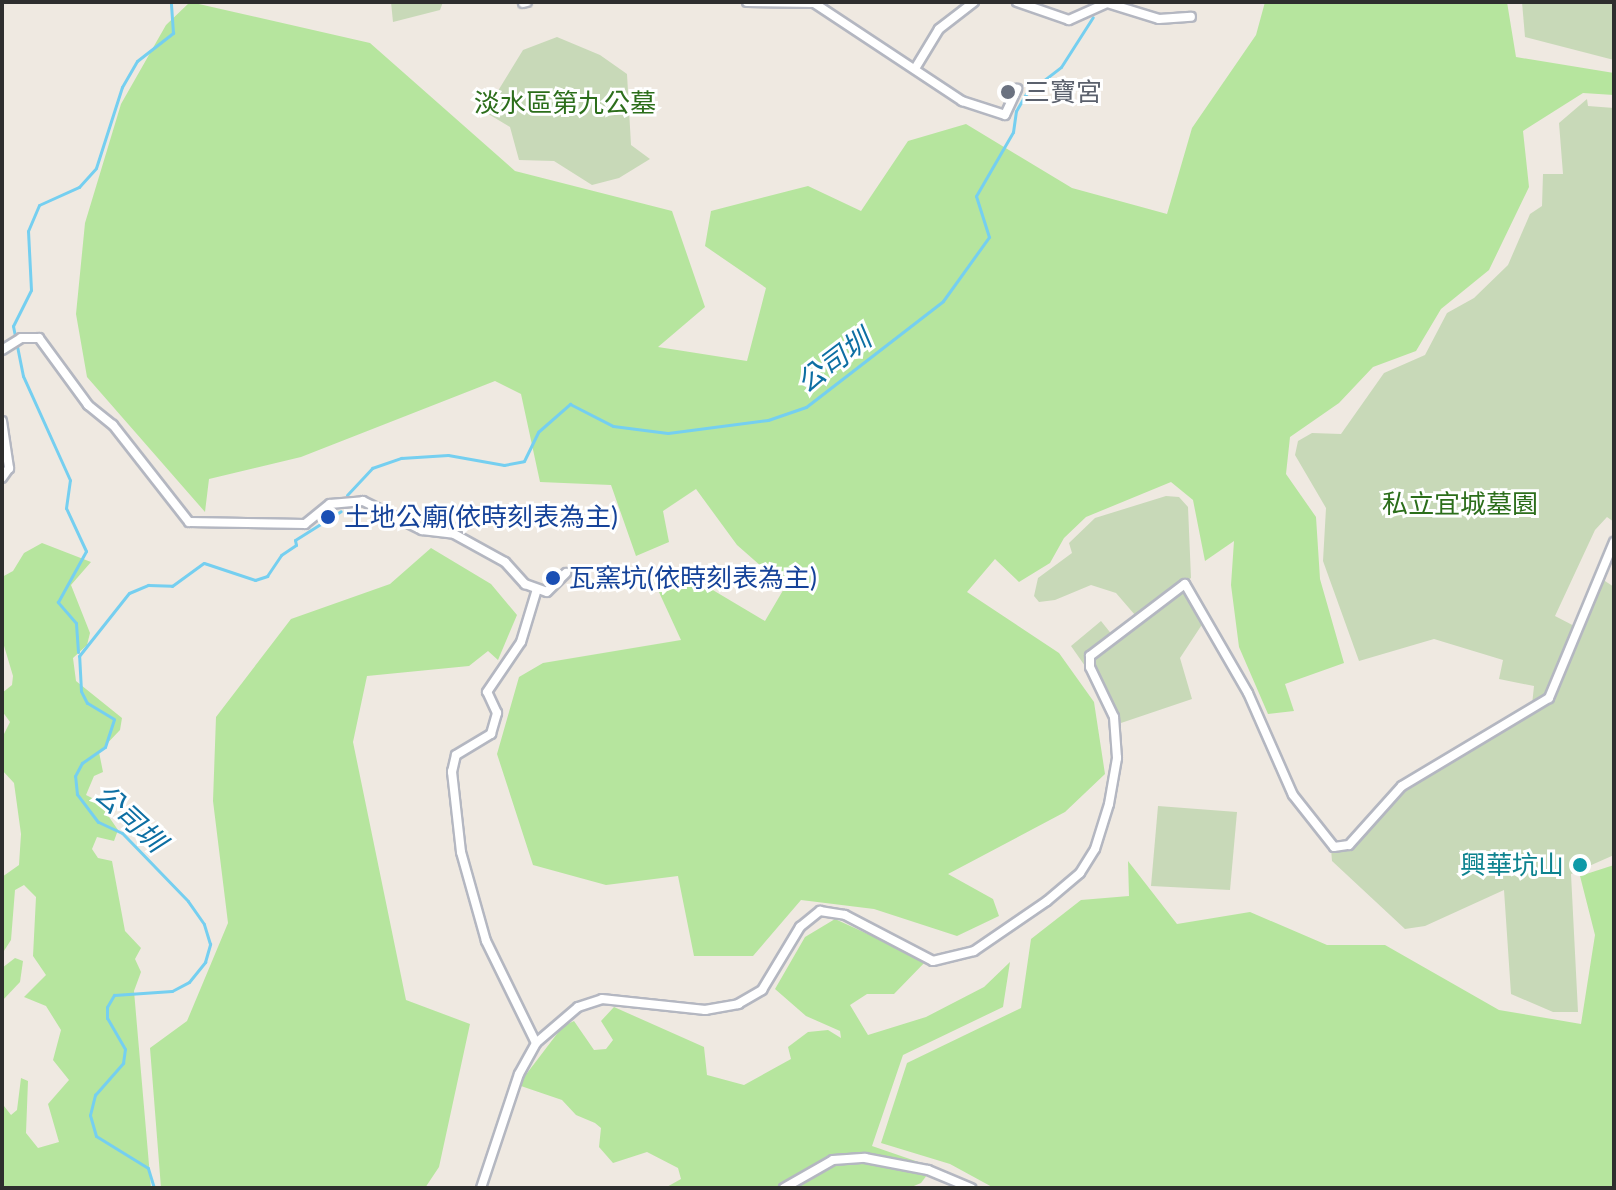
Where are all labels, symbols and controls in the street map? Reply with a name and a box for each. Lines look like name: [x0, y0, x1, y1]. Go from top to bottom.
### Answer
place label: 三寶宮: [1024, 76, 1102, 108]
marker: 三寶宮: [999, 83, 1017, 101]
park label: 淡水區第九公墓: [474, 87, 656, 119]
water label: 公司圳: [789, 321, 877, 399]
park label: 私立宜城墓園: [1382, 488, 1538, 520]
place label: 土地公廟(依時刻表為主): [344, 501, 618, 533]
marker: 土地公廟(依時刻表為主): [319, 508, 337, 526]
place label: 瓦窯坑(依時刻表為主): [569, 562, 817, 594]
marker: 瓦窯坑(依時刻表為主): [544, 569, 562, 587]
water label: 公司圳: [89, 776, 173, 858]
place label: 興華坑山: [1460, 849, 1564, 881]
marker: 興華坑山: [1571, 856, 1589, 874]

